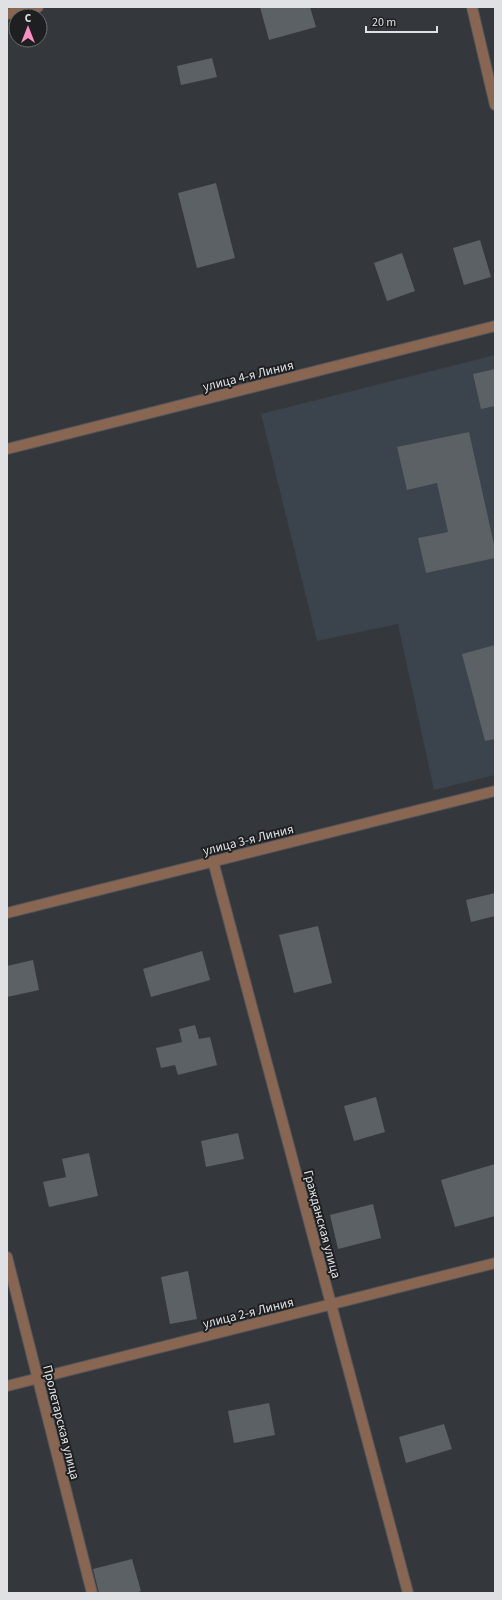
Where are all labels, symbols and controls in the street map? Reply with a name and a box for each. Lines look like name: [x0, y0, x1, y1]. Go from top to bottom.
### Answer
north arrow: [8, 8, 48, 48]
scale bar: [366, 8, 437, 34]
text: С: [25, 11, 32, 26]
text: 20 m: [372, 14, 396, 31]
street label: улица 4-я Линия: [201, 356, 296, 396]
street label: улица 3-я Линия: [201, 820, 296, 860]
street label: Гражданская улица: [299, 1168, 345, 1280]
street label: улица 2-я Линия: [201, 1293, 296, 1333]
street label: Пролетарская улица: [38, 1363, 84, 1481]

